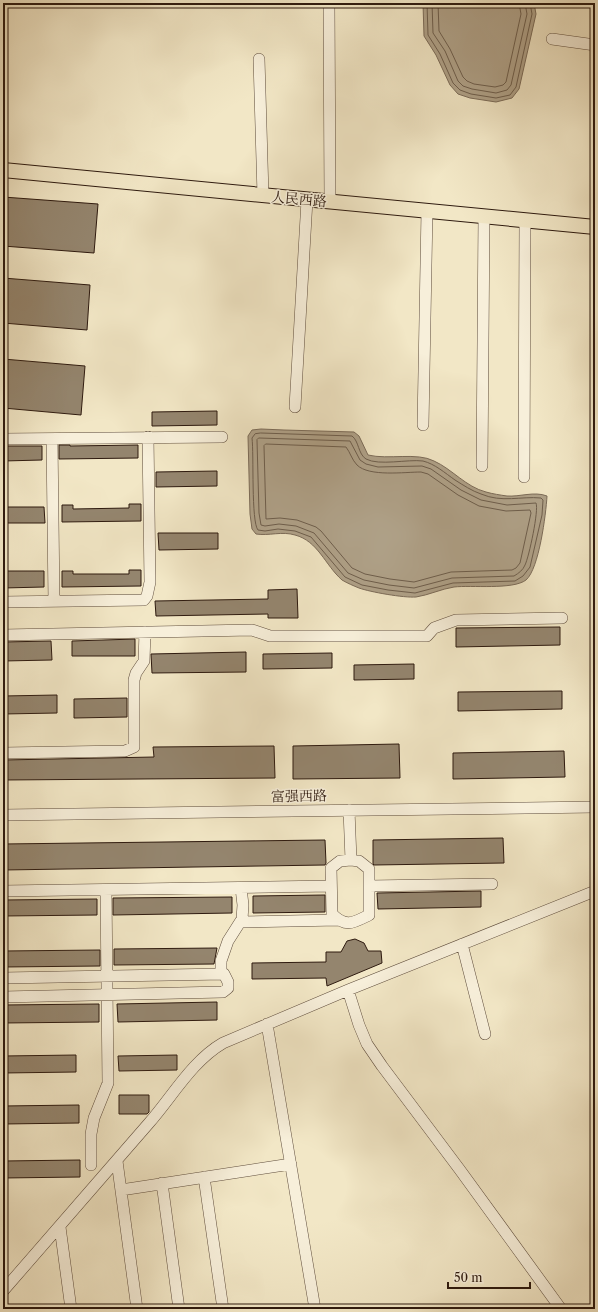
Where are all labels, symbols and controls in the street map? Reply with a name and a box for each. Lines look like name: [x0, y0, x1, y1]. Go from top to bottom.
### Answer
street label: 人民西路: [270, 188, 328, 210]
street label: 富强西路: [271, 787, 327, 805]
scale bar: [448, 1264, 530, 1290]
text: 50 m: [454, 1270, 483, 1285]

